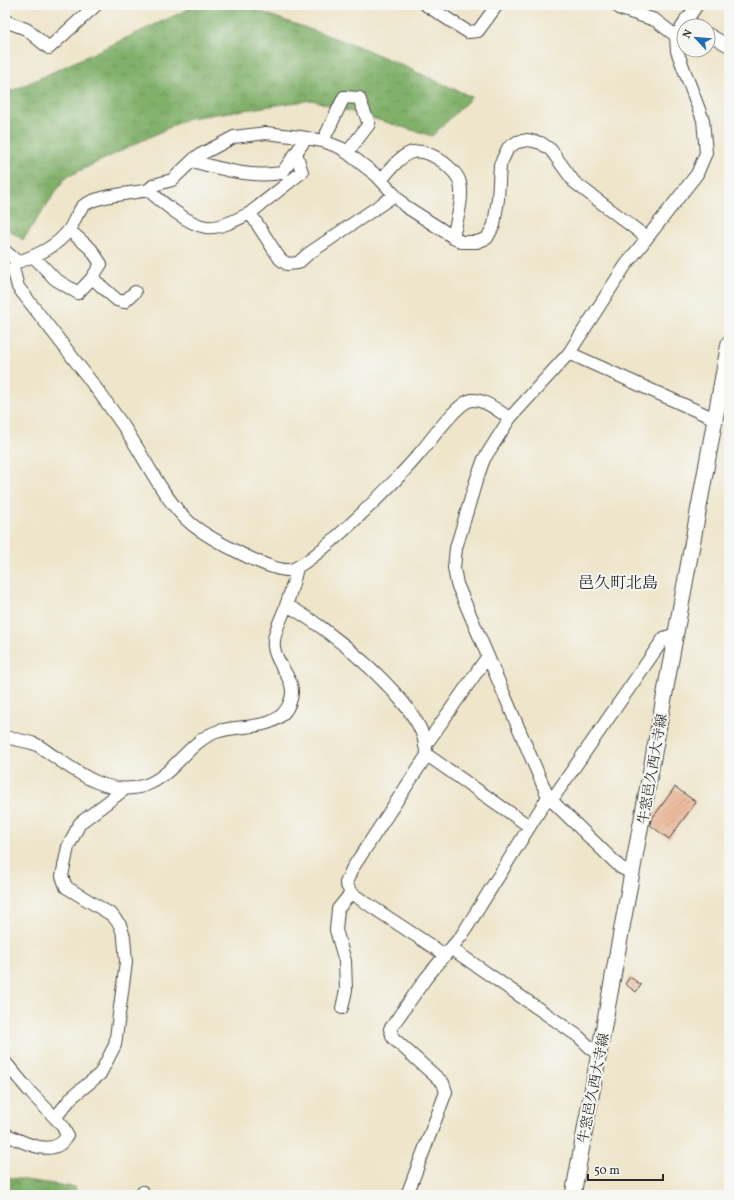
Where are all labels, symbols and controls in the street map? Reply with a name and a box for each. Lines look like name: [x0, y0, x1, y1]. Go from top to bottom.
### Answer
north arrow: [676, 18, 716, 58]
text: N: [680, 27, 697, 41]
district label: 邑久町北島: [578, 573, 658, 595]
street label: 牛窓邑久西大寺線: [634, 712, 673, 826]
street label: 牛窓邑久西大寺線: [574, 1032, 614, 1145]
scale bar: [588, 1156, 663, 1182]
text: 50 m: [594, 1163, 620, 1179]

